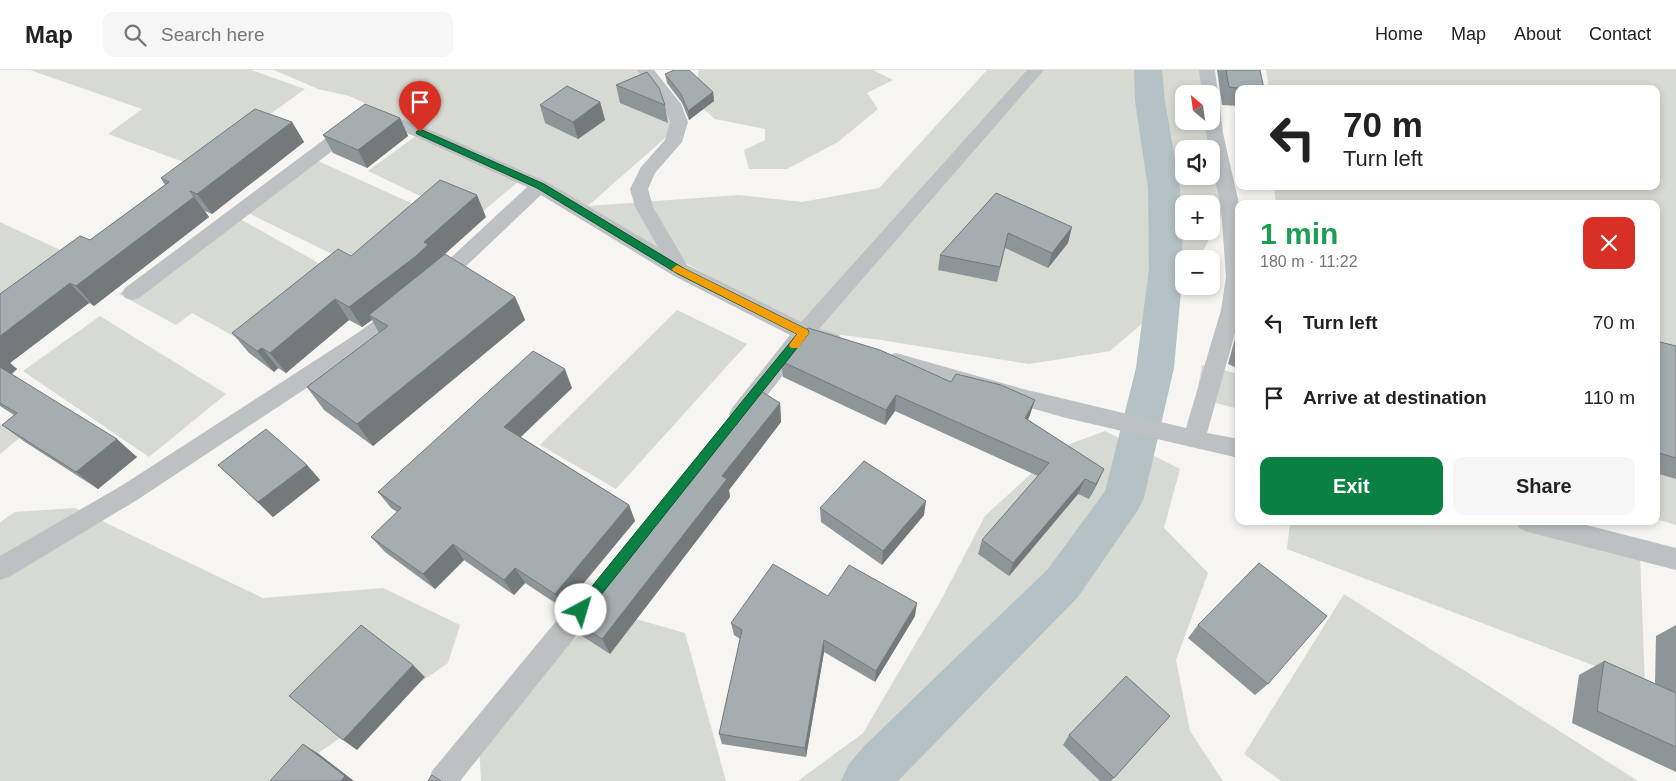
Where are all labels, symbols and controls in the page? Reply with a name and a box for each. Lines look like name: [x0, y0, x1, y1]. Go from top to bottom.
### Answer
search box: [103, 12, 453, 57]
text: Map: [25, 21, 73, 48]
icon: search: [121, 21, 149, 49]
text: Search here: [161, 24, 265, 45]
text: Home: [1375, 24, 1423, 44]
text: Map: [1451, 24, 1486, 44]
text: About: [1514, 24, 1561, 44]
text: Contact: [1589, 24, 1651, 44]
pin: [399, 81, 441, 132]
north arrow: [1175, 85, 1220, 130]
map controls: [1175, 85, 1220, 295]
icon: arrive: [406, 88, 434, 116]
icon: left: [1260, 105, 1325, 170]
text: 70 m: [1343, 105, 1423, 144]
button: sound: [1175, 140, 1220, 185]
text: Turn left: [1343, 146, 1423, 171]
button: +: [1175, 195, 1220, 240]
text: 1 min: [1260, 217, 1338, 250]
button: close: [1583, 217, 1635, 269]
button: −: [1175, 250, 1220, 295]
text: 180 m · 11:22: [1260, 253, 1358, 270]
icon: left: [1260, 309, 1288, 337]
text: Turn left: [1303, 312, 1378, 333]
text: 70 m: [1593, 312, 1635, 333]
icon: arrive: [1260, 384, 1288, 412]
text: Arrive at destination: [1303, 387, 1487, 408]
text: 110 m: [1584, 387, 1635, 408]
button: Exit: [1260, 457, 1443, 515]
button: Share: [1453, 457, 1635, 515]
position arrow: [554, 583, 606, 635]

